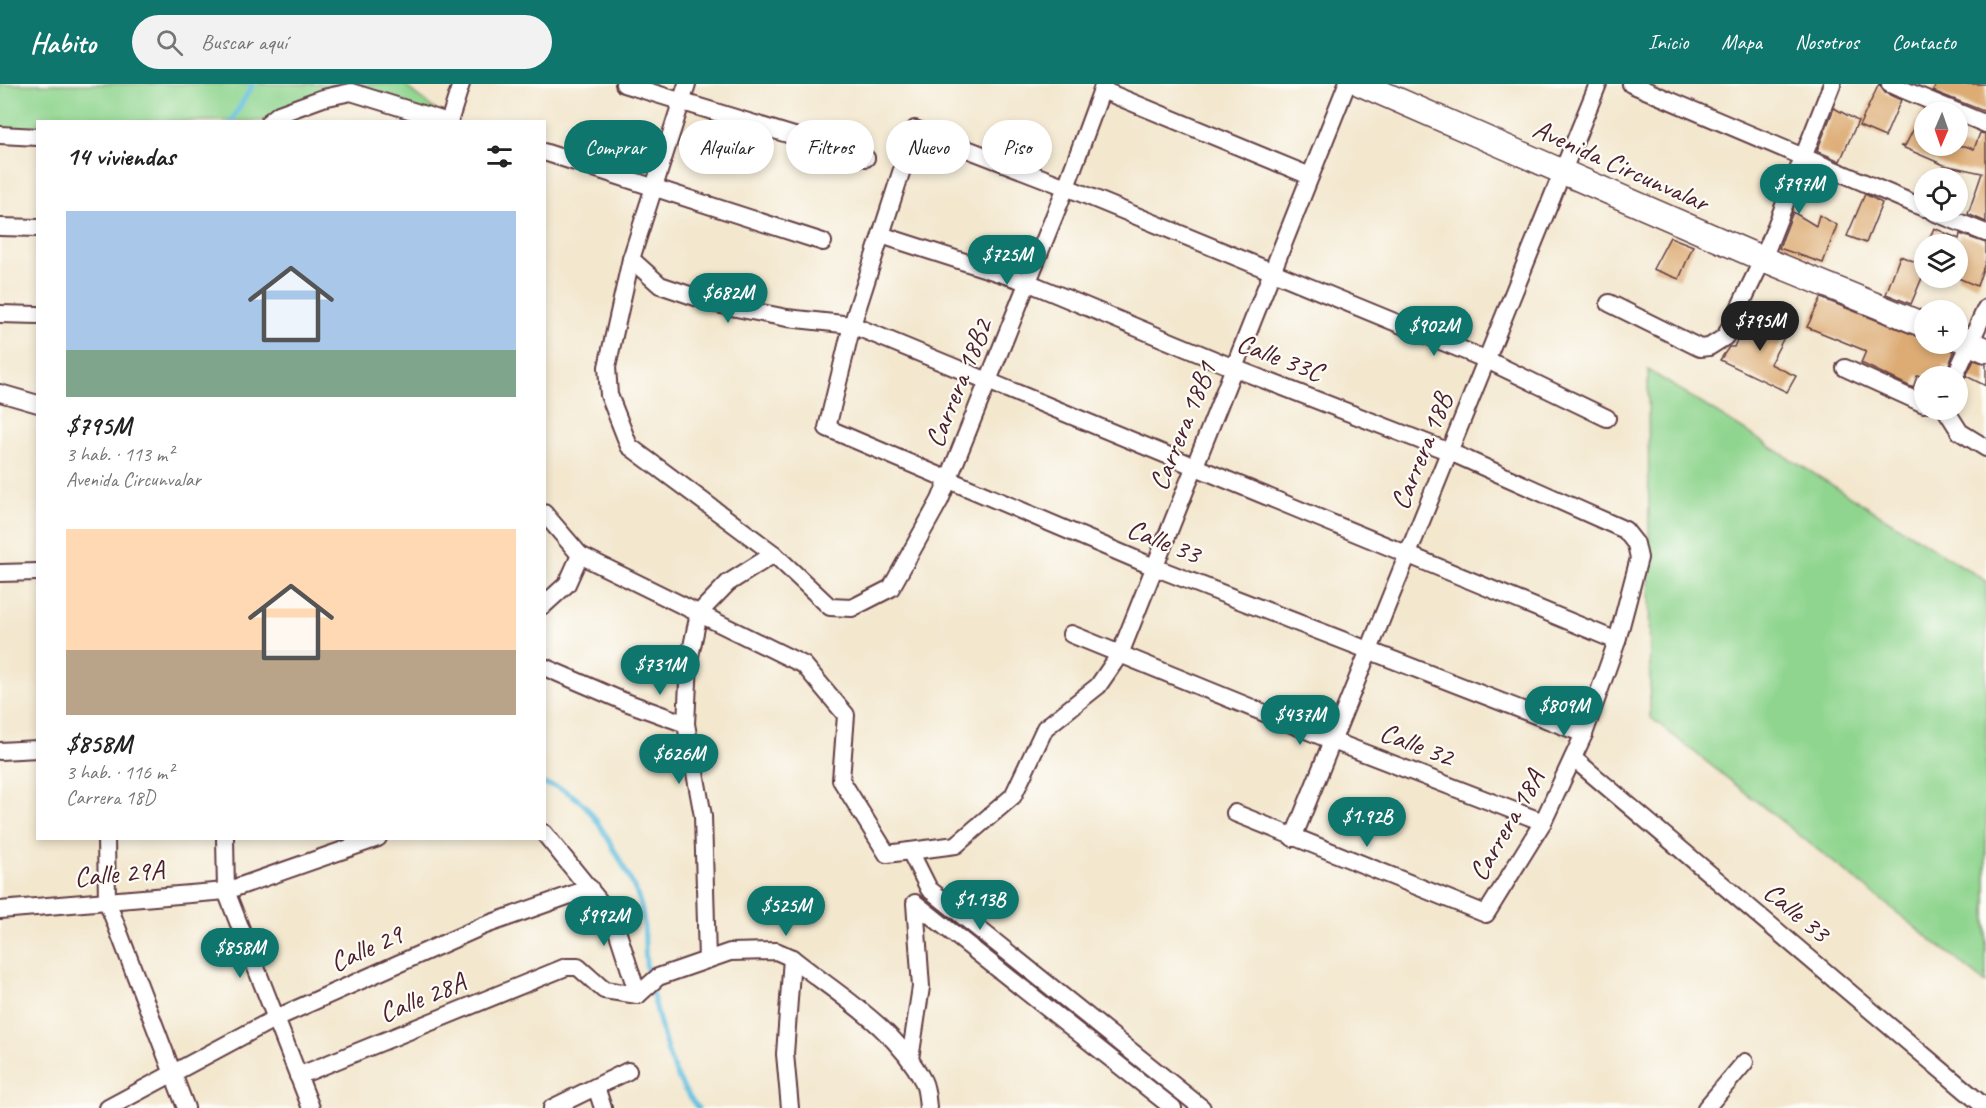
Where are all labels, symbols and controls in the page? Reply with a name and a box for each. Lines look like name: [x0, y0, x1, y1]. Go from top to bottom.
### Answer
search box: [132, 15, 552, 69]
text: Habito: [30, 25, 96, 60]
icon: search: [153, 26, 186, 59]
text: Buscar aquí: [201, 28, 287, 56]
text: Inicio: [1648, 29, 1688, 55]
text: Mapa: [1721, 29, 1762, 55]
text: Nosotros: [1795, 29, 1859, 55]
text: Contacto: [1892, 29, 1956, 55]
north arrow: [1914, 102, 1968, 156]
map controls: [1914, 102, 1968, 420]
street label: Avenida Circunvalar: [1528, 111, 1716, 220]
chip: Comprar: [564, 120, 667, 174]
chip: Alquilar: [679, 120, 774, 174]
chip: Filtros: [786, 120, 874, 174]
chip: Nuevo: [886, 120, 970, 174]
chip: Piso: [982, 120, 1052, 174]
text: 14 viviendas: [66, 140, 175, 173]
icon: filters: [483, 140, 516, 173]
pin: $797M: [1757, 164, 1841, 215]
button: locate: [1914, 168, 1968, 222]
text: $797M: [1774, 171, 1824, 196]
button: layers: [1914, 234, 1968, 288]
pin: $725M: [965, 235, 1049, 286]
text: $725M: [982, 242, 1032, 267]
icon: home: [237, 250, 345, 358]
pin: $682M: [686, 273, 770, 324]
text: $682M: [703, 280, 754, 305]
button: +: [1914, 300, 1968, 354]
pin: $795M: [1718, 301, 1802, 352]
pin: $902M: [1392, 306, 1476, 357]
text: $795M: [1735, 308, 1785, 333]
street label: Carrera 18B2: [916, 311, 1000, 452]
text: $902M: [1409, 313, 1459, 338]
street label: Calle 33C: [1232, 325, 1331, 390]
street label: Carrera 18B1: [1140, 355, 1224, 495]
button: −: [1914, 366, 1968, 420]
street label: Carrera 18B: [1382, 385, 1461, 514]
text: $795M: [66, 409, 131, 442]
text: 3 hab. · 113 m²: [66, 442, 173, 467]
text: Avenida Circunvalar: [66, 467, 201, 492]
street label: Calle 33: [1122, 511, 1208, 572]
icon: home: [237, 568, 345, 676]
pin: $731M: [618, 645, 702, 696]
text: $731M: [635, 652, 685, 677]
pin: $809M: [1522, 686, 1606, 737]
text: $809M: [1539, 693, 1589, 718]
pin: $437M: [1258, 695, 1342, 746]
text: $437M: [1275, 702, 1325, 727]
street label: Calle 32: [1375, 714, 1461, 775]
text: $858M: [66, 727, 131, 760]
pin: $626M: [637, 734, 721, 785]
text: $626M: [653, 741, 705, 766]
text: 3 hab. · 116 m²: [66, 760, 173, 785]
street label: Carrera 18A: [1460, 762, 1553, 887]
text: Carrera 18D: [66, 785, 155, 810]
pin: $1.92B: [1318, 797, 1416, 848]
text: $1.92B: [1342, 804, 1392, 829]
street label: Calle 29A: [73, 851, 167, 894]
street label: Calle 33: [1757, 874, 1839, 951]
pin: $1.13B: [931, 880, 1029, 931]
pin: $525M: [744, 886, 828, 937]
text: $1.13B: [955, 887, 1005, 912]
text: $525M: [761, 893, 811, 918]
pin: $992M: [562, 896, 646, 947]
text: $992M: [579, 903, 629, 928]
street label: Calle 29: [324, 916, 410, 979]
pin: $858M: [198, 928, 282, 979]
text: $858M: [215, 935, 265, 960]
street label: Calle 28A: [374, 963, 472, 1030]

